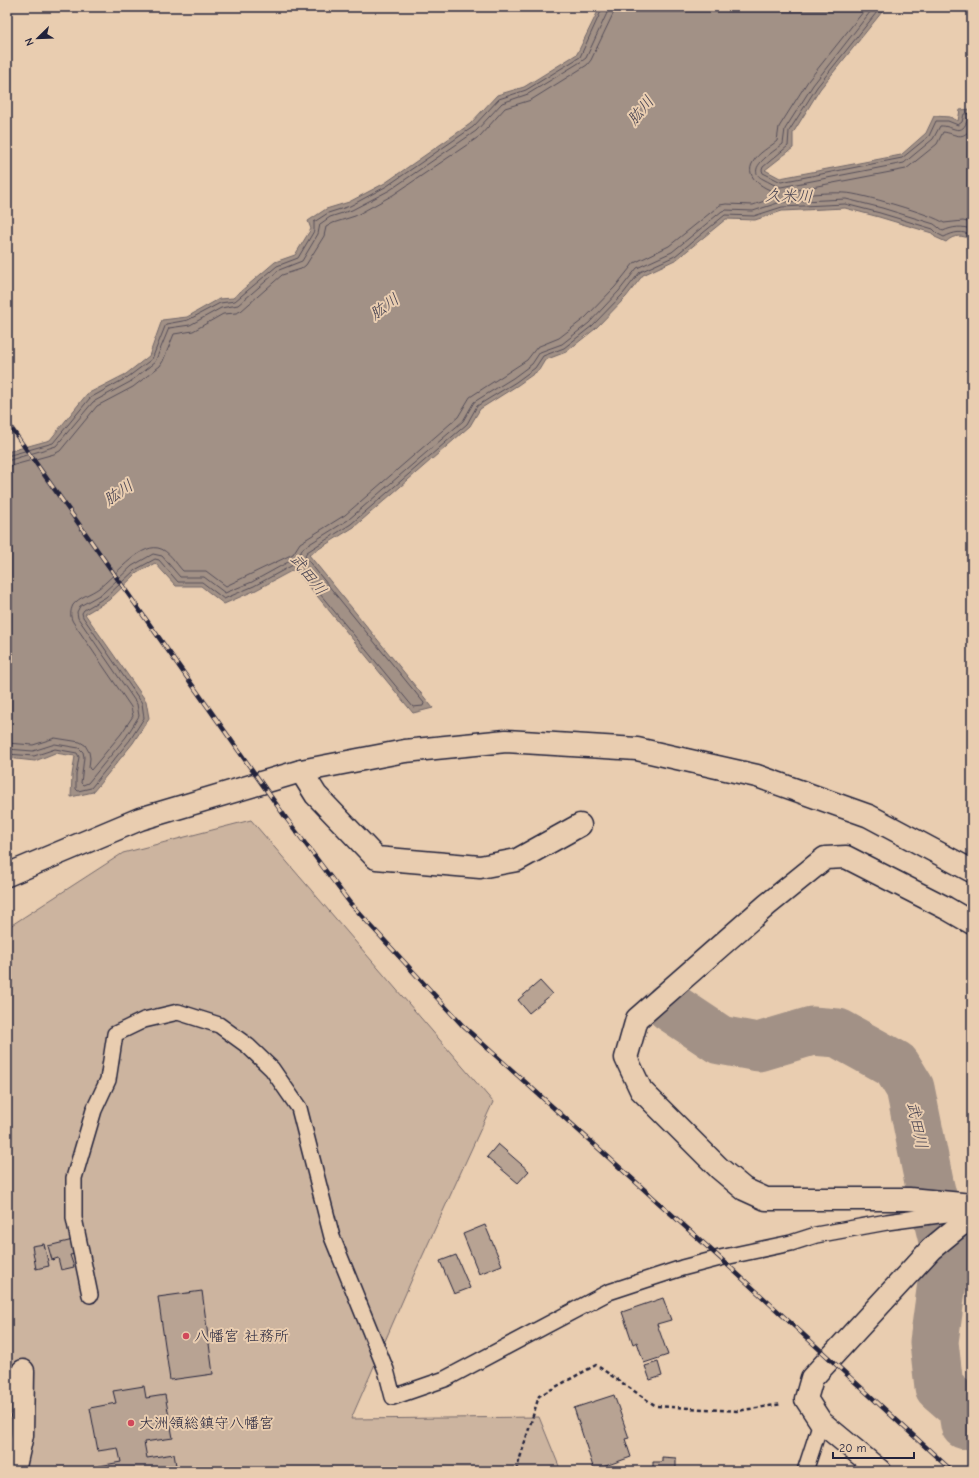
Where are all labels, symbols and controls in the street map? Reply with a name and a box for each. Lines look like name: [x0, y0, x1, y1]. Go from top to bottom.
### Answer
north arrow: [18, 18, 58, 58]
text: N: [22, 36, 37, 48]
water label: 肱川: [624, 93, 658, 129]
water label: 久米川: [765, 186, 813, 206]
water label: 肱川: [366, 290, 403, 323]
water label: 肱川: [100, 476, 137, 509]
water label: 武田川: [286, 550, 330, 599]
water label: 武田川: [903, 1100, 931, 1151]
place label: 八幡宮 社務所: [194, 1327, 289, 1345]
marker: 八幡宮 社務所: [181, 1331, 191, 1341]
place label: 大洲領総鎮守八幡宮: [139, 1414, 274, 1432]
marker: 大洲領総鎮守八幡宮: [126, 1418, 136, 1428]
scale bar: [833, 1434, 914, 1460]
text: 20 m: [839, 1441, 867, 1455]

